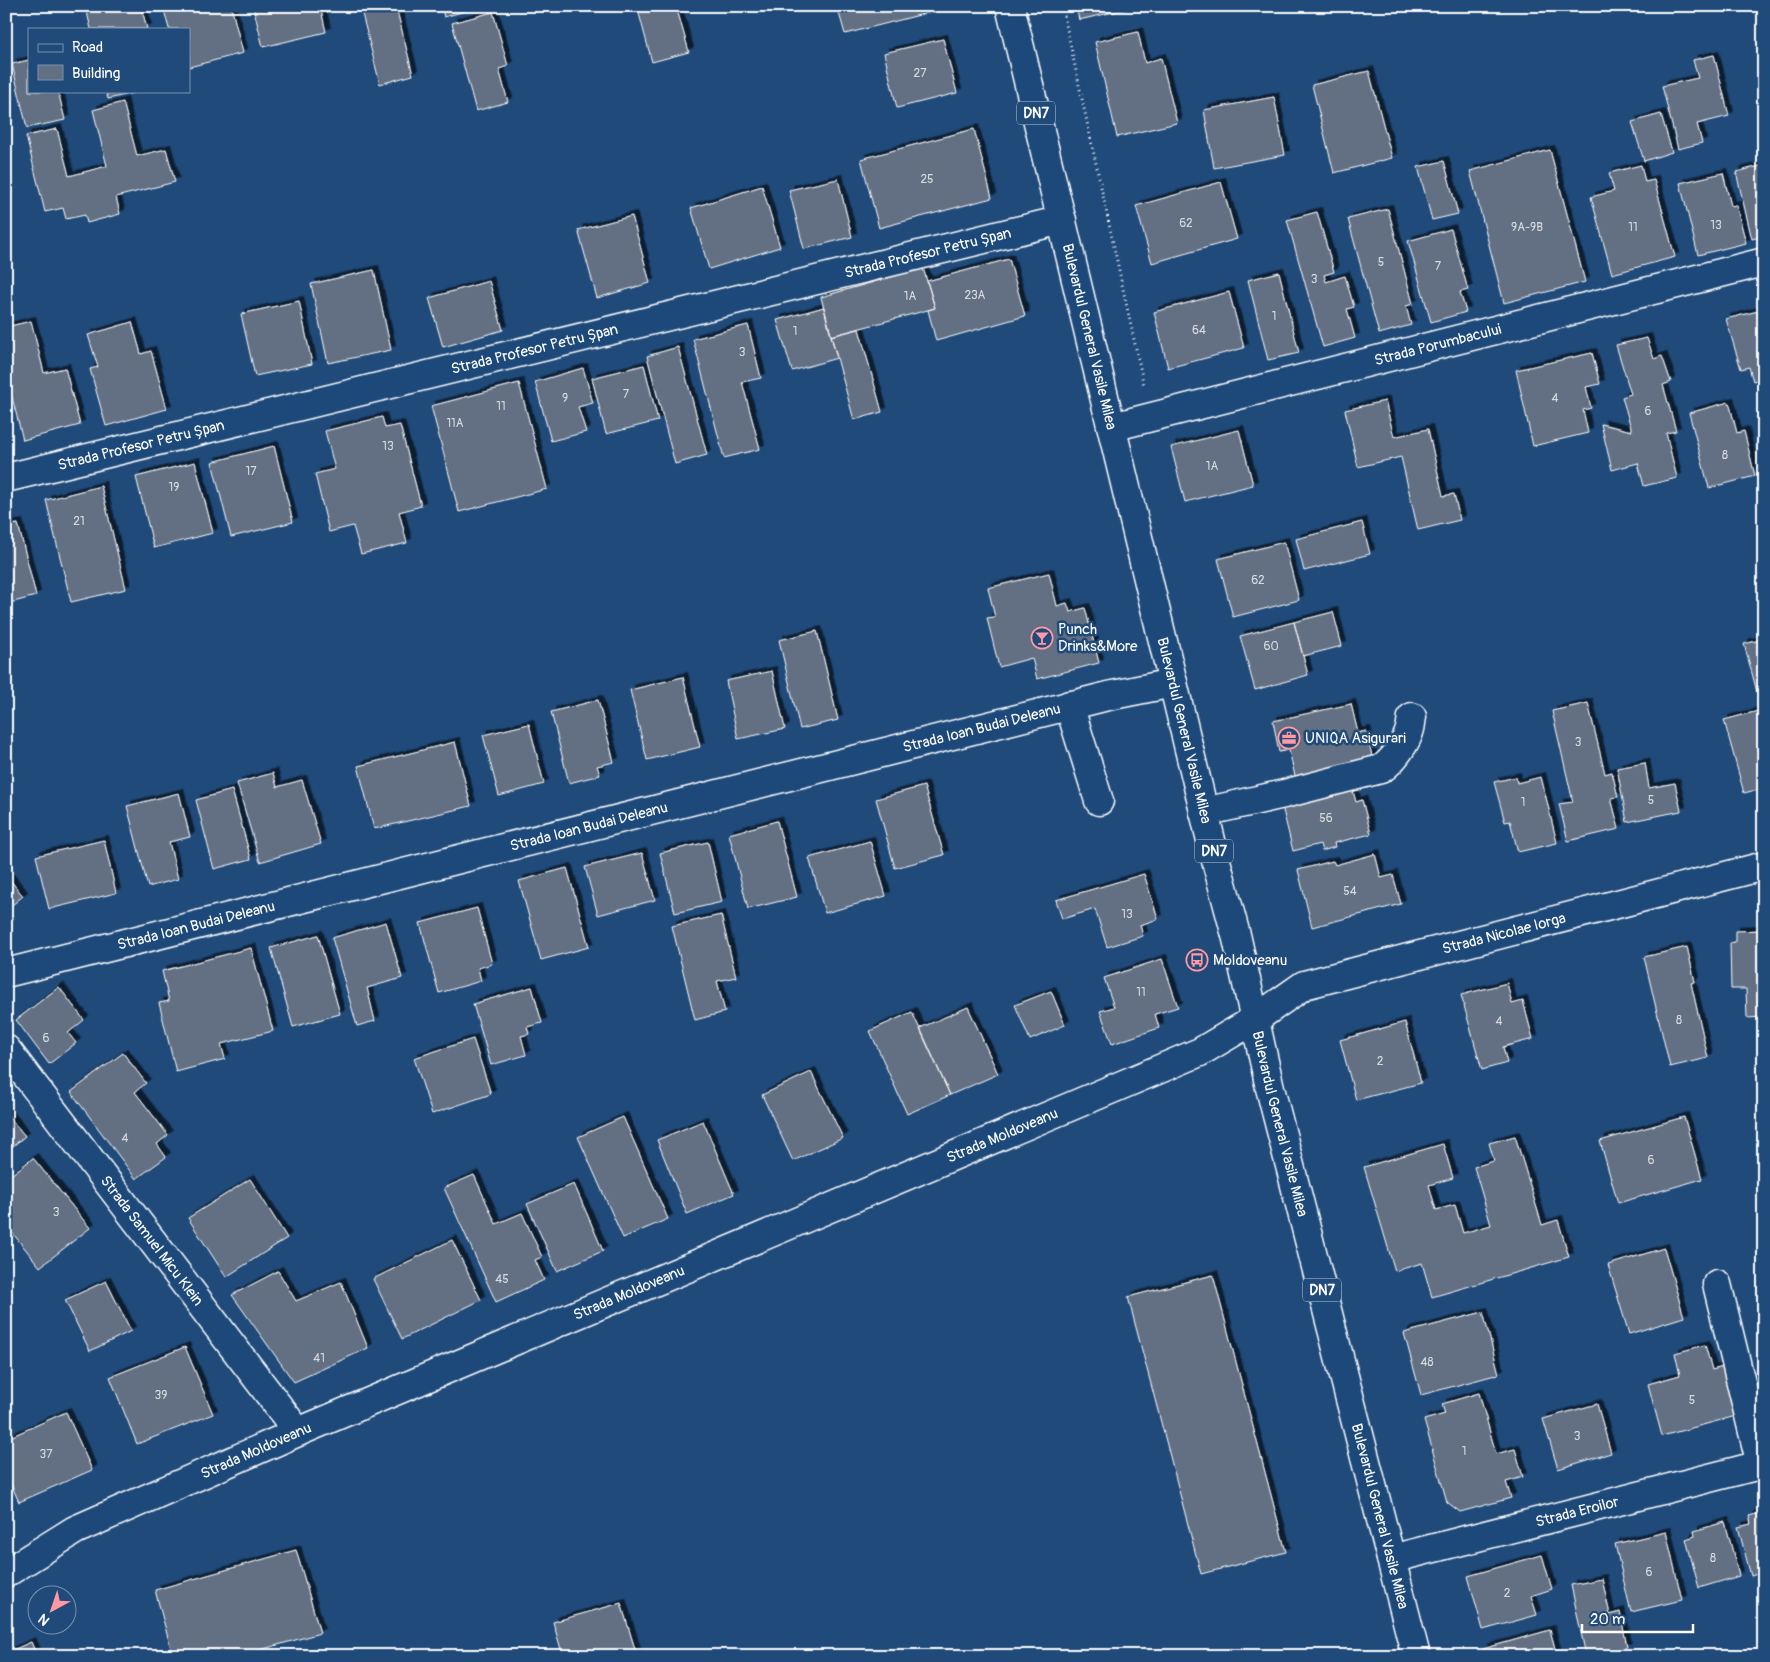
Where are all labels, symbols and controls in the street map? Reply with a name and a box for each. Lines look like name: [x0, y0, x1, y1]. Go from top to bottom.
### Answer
legend: [28, 28, 190, 92]
text: Road: [72, 38, 103, 57]
text: Building: [72, 64, 120, 83]
house number: 27: [913, 66, 927, 81]
road number: DN7: [1017, 102, 1055, 125]
house number: 25: [920, 172, 934, 187]
house number: 62: [1179, 216, 1193, 231]
house number: 13: [1710, 218, 1722, 233]
house number: 9A-9B: [1511, 220, 1543, 235]
house number: 11: [1628, 220, 1638, 235]
street label: Strada Profesor Petru Șpan: [843, 223, 1013, 282]
street label: Bulevardul General Vasile Milea: [1058, 242, 1121, 432]
house number: 5: [1378, 255, 1384, 270]
house number: 7: [1435, 259, 1442, 274]
house number: 3: [1311, 272, 1318, 287]
house number: 23A: [965, 288, 986, 303]
house number: 1A: [904, 289, 916, 304]
house number: 1: [1272, 309, 1276, 324]
street label: Strada Profesor Petru Șpan: [449, 319, 620, 378]
street label: Strada Porumbacului: [1372, 319, 1503, 370]
house number: 64: [1192, 323, 1206, 338]
house number: 1: [793, 324, 797, 339]
house number: 3: [739, 345, 746, 360]
house number: 7: [623, 387, 630, 402]
house number: 9: [562, 391, 568, 406]
house number: 4: [1552, 391, 1559, 406]
house number: 11: [496, 399, 506, 414]
house number: 6: [1645, 404, 1652, 419]
street label: Strada Profesor Petru Șpan: [56, 415, 226, 475]
house number: 11A: [446, 416, 464, 431]
house number: 13: [382, 439, 394, 454]
house number: 8: [1722, 448, 1728, 463]
house number: 1A: [1206, 459, 1218, 474]
house number: 17: [245, 464, 257, 479]
house number: 19: [169, 480, 179, 495]
house number: 21: [73, 514, 85, 529]
house number: 62: [1251, 573, 1265, 588]
place label: Punch Drinks&More: [1058, 620, 1138, 656]
bar icon: Punch Drinks&More: [1030, 626, 1054, 650]
street label: Bulevardul General Vasile Milea: [1153, 635, 1216, 825]
house number: 60: [1263, 639, 1279, 654]
street label: Strada Ioan Budai Deleanu: [901, 699, 1063, 757]
office icon: UNIQA Asigurari: [1277, 726, 1301, 750]
place label: UNIQA Asigurari: [1305, 729, 1406, 748]
house number: 3: [1575, 735, 1582, 750]
house number: 5: [1648, 793, 1654, 808]
house number: 1: [1521, 795, 1525, 810]
street label: Strada Ioan Budai Deleanu: [508, 798, 670, 855]
house number: 56: [1319, 811, 1333, 826]
road number: DN7: [1195, 839, 1233, 862]
house number: 54: [1343, 884, 1357, 899]
street label: Strada Ioan Budai Deleanu: [115, 896, 277, 954]
house number: 13: [1121, 907, 1133, 922]
street label: Strada Nicolae Iorga: [1440, 908, 1568, 958]
bus stop icon: Moldoveanu: [1185, 948, 1209, 972]
place label: Moldoveanu: [1213, 951, 1287, 970]
house number: 11: [1136, 985, 1146, 1000]
house number: 8: [1676, 1013, 1682, 1028]
house number: 4: [1496, 1014, 1503, 1029]
street label: Bulevardul General Vasile Milea: [1248, 1029, 1312, 1219]
house number: 6: [43, 1031, 50, 1046]
house number: 2: [1377, 1054, 1384, 1069]
street label: Strada Moldoveanu: [944, 1103, 1061, 1167]
house number: 4: [122, 1131, 129, 1146]
house number: 6: [1648, 1153, 1655, 1168]
street label: Strada Samuel Micu Klein: [96, 1172, 208, 1309]
house number: 3: [53, 1205, 60, 1220]
street label: Strada Moldoveanu: [570, 1261, 688, 1324]
house number: 45: [495, 1272, 509, 1287]
road number: DN7: [1303, 1278, 1341, 1302]
house number: 41: [313, 1351, 325, 1366]
house number: 48: [1420, 1355, 1434, 1370]
house number: 39: [155, 1388, 167, 1403]
house number: 5: [1689, 1393, 1695, 1408]
street label: Strada Moldoveanu: [198, 1418, 314, 1483]
street label: Bulevardul General Vasile Milea: [1347, 1421, 1413, 1611]
house number: 3: [1574, 1429, 1581, 1444]
house number: 1: [1462, 1444, 1466, 1459]
house number: 37: [39, 1447, 53, 1462]
street label: Strada Eroilor: [1533, 1492, 1621, 1531]
house number: 8: [1710, 1551, 1716, 1566]
house number: 6: [1646, 1565, 1653, 1580]
north arrow: [28, 1584, 78, 1634]
house number: 2: [1504, 1586, 1511, 1601]
scale bar: [1582, 1602, 1694, 1634]
text: N: [35, 1610, 53, 1629]
text: 20 m: [1590, 1610, 1625, 1629]

